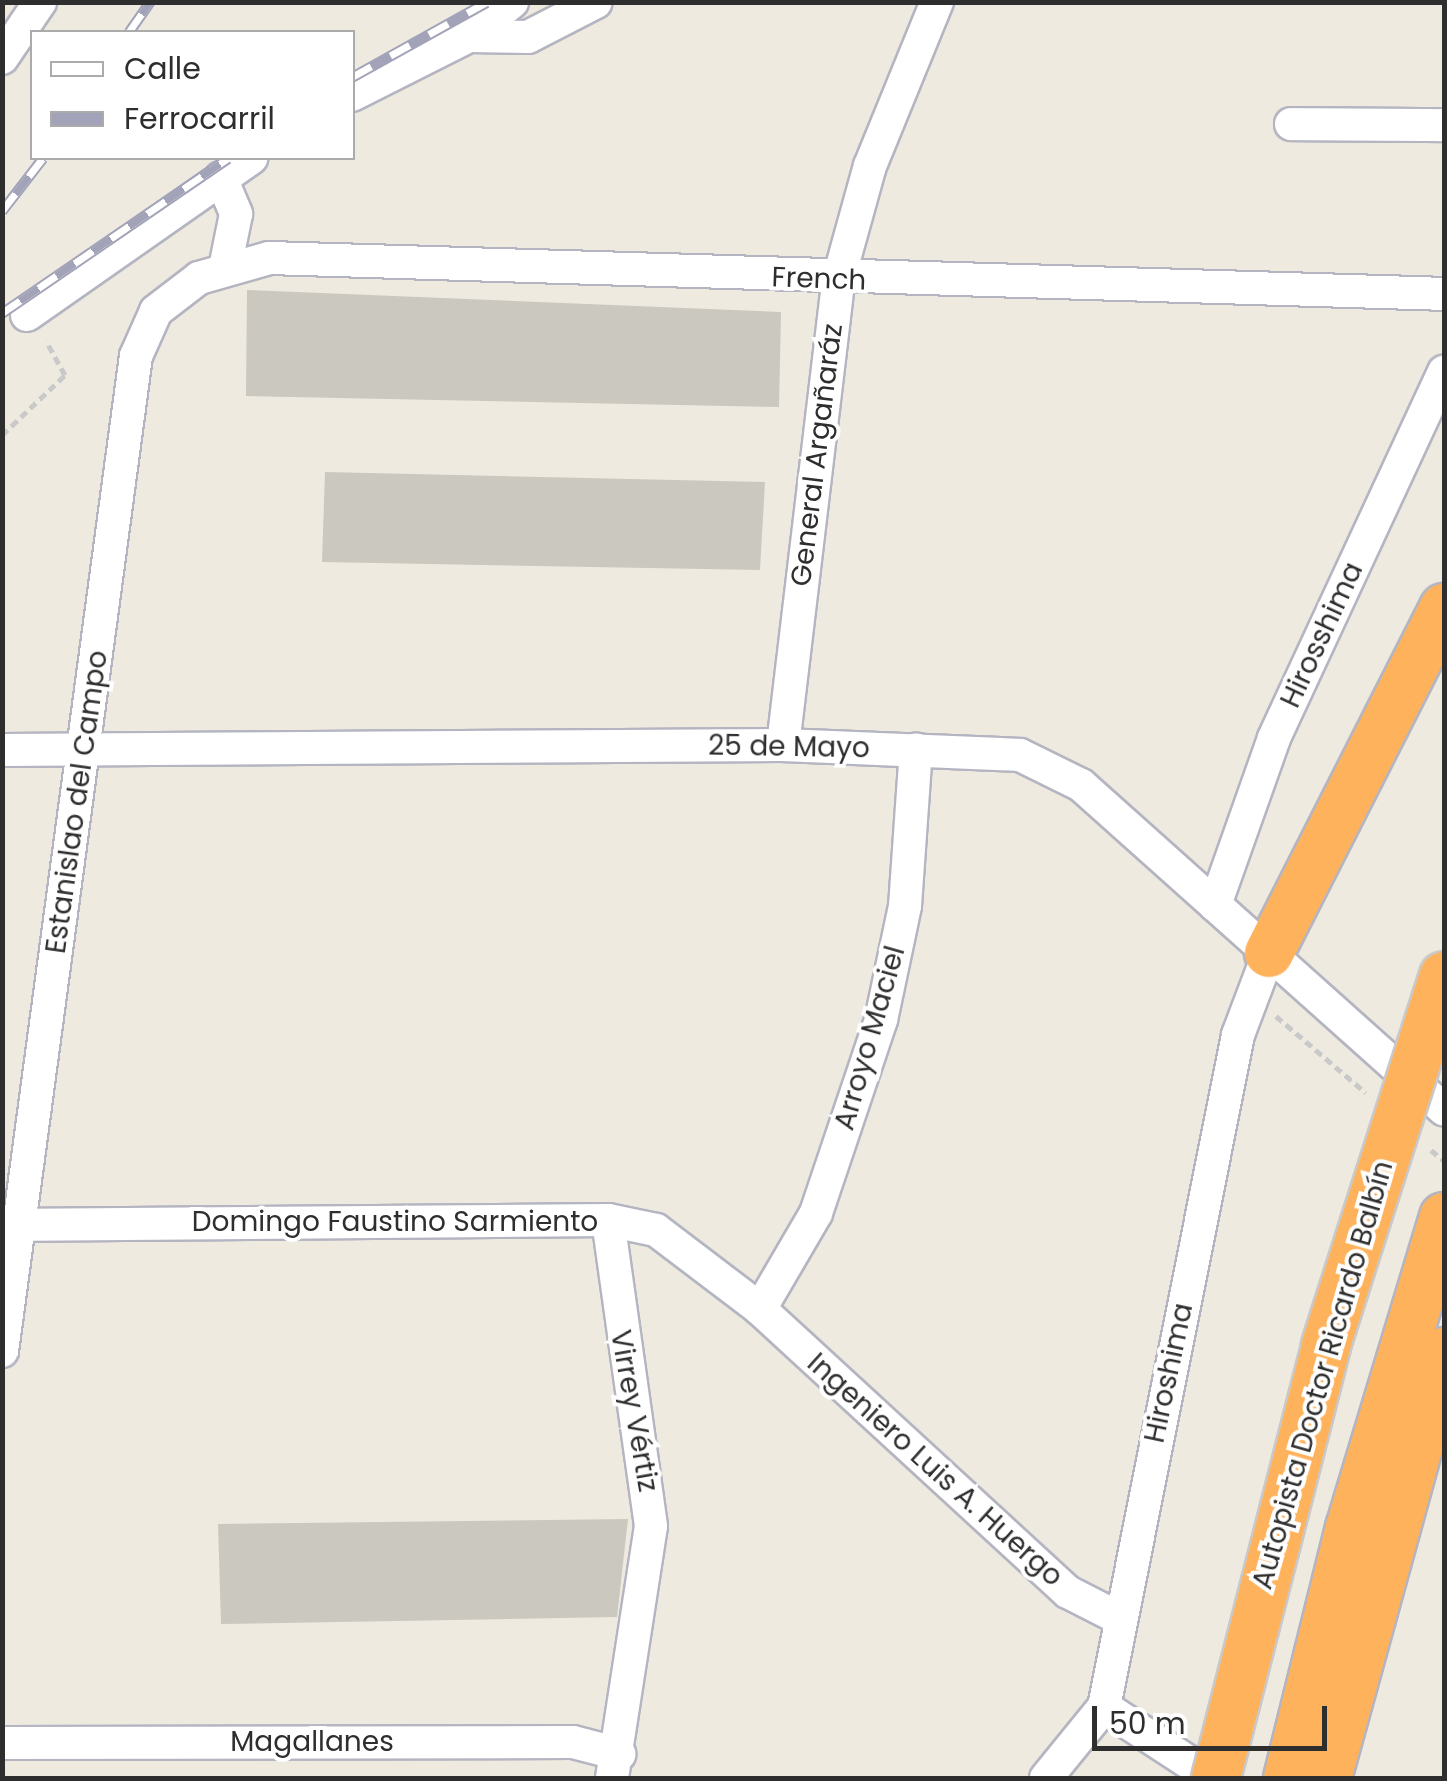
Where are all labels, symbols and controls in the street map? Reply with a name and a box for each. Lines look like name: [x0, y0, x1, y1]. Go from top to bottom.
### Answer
legend: [30, 30, 355, 160]
text: Calle: [124, 47, 201, 90]
text: Ferrocarril: [124, 97, 275, 140]
street label: French: [771, 261, 867, 297]
street label: General Argañaráz: [784, 322, 850, 588]
street label: Hirosshima: [1274, 557, 1370, 713]
street label: Estanislao del Campo: [39, 648, 115, 956]
street label: 25 de Mayo: [708, 729, 870, 765]
street label: Arroyo Maciel: [828, 942, 912, 1134]
street label: Autopista Doctor Ricardo Balbín: [1246, 1157, 1400, 1593]
street label: Domingo Faustino Sarmiento: [192, 1205, 598, 1239]
street label: Hiroshima: [1138, 1300, 1200, 1446]
street label: Virrey Vértiz: [603, 1327, 665, 1495]
street label: Ingeniero Luis A. Huergo: [800, 1346, 1070, 1594]
scale bar: [1097, 1686, 1332, 1748]
text: 50 m: [1109, 1702, 1186, 1745]
street label: Magallanes: [230, 1725, 394, 1759]

